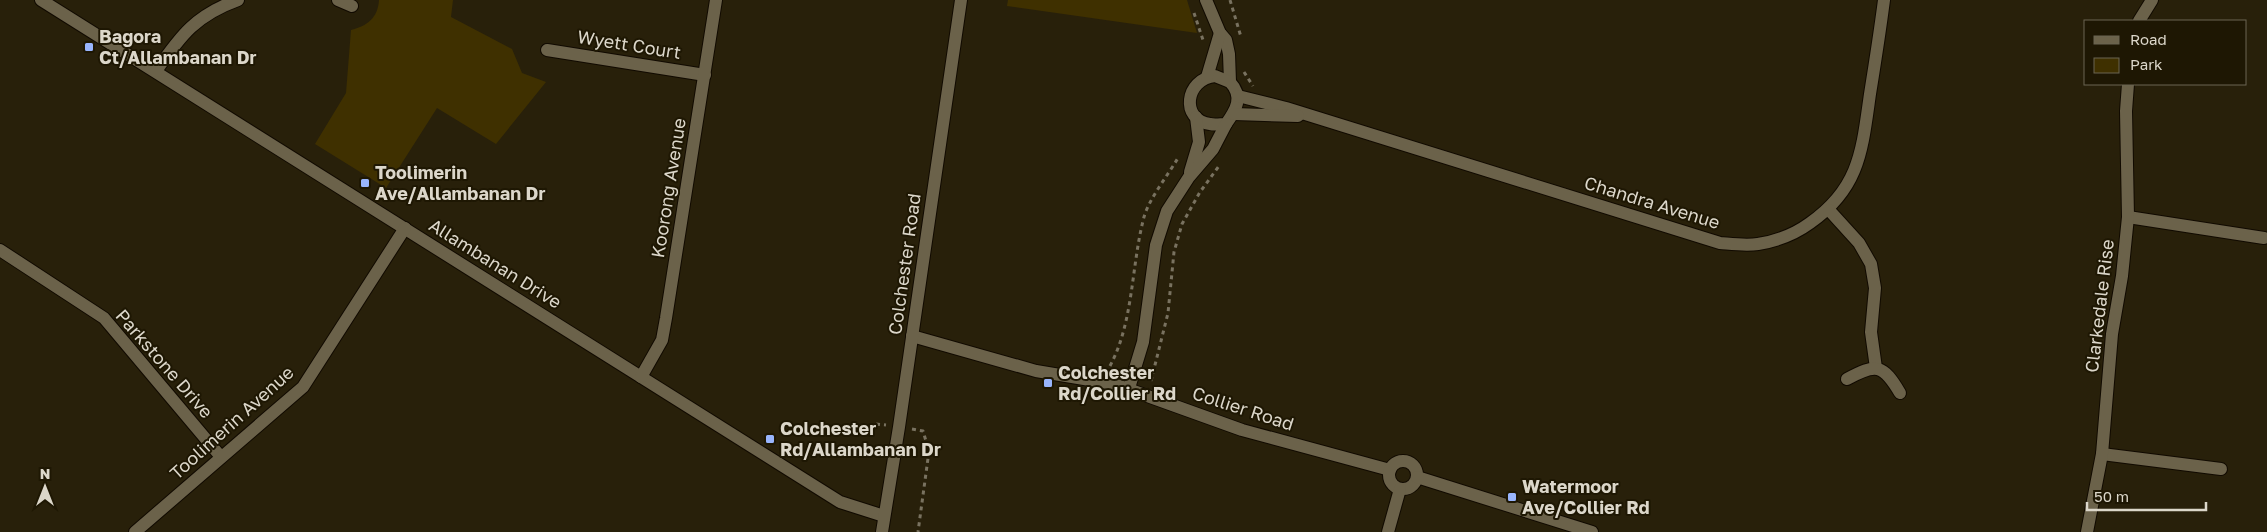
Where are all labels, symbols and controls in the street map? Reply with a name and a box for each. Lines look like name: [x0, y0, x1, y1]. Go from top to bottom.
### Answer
legend: [2084, 20, 2247, 85]
place label: Bagora Ct/Allambanan Dr: [99, 25, 257, 68]
street label: Wyett Court: [576, 25, 683, 63]
text: Road: [2130, 30, 2167, 48]
marker: Bagora Ct/Allambanan Dr: [83, 41, 95, 53]
text: Park: [2130, 55, 2163, 73]
street label: Koorong Avenue: [646, 116, 690, 259]
place label: Toolimerin Ave/Allambanan Dr: [375, 161, 545, 204]
street label: Chandra Avenue: [1582, 171, 1723, 233]
marker: Toolimerin Ave/Allambanan Dr: [359, 177, 371, 189]
street label: Colchester Road: [883, 192, 925, 336]
street label: Allambanan Drive: [425, 214, 566, 313]
street label: Clarkedale Rise: [2080, 238, 2118, 374]
street label: Parkstone Drive: [111, 304, 218, 422]
street label: Toolimerin Avenue: [165, 361, 298, 484]
place label: Colchester Rd/Collier Rd: [1058, 361, 1176, 404]
marker: Colchester Rd/Collier Rd: [1042, 377, 1054, 389]
street label: Collier Road: [1190, 381, 1297, 435]
place label: Colchester Rd/Allambanan Dr: [780, 417, 941, 460]
marker: Colchester Rd/Allambanan Dr: [764, 433, 776, 445]
north arrow: [20, 462, 70, 512]
text: N: [40, 465, 50, 482]
place label: Watermoor Ave/Collier Rd: [1522, 475, 1650, 518]
scale bar: [2087, 480, 2206, 512]
text: 50 m: [2094, 487, 2129, 505]
marker: Watermoor Ave/Collier Rd: [1506, 491, 1518, 503]

